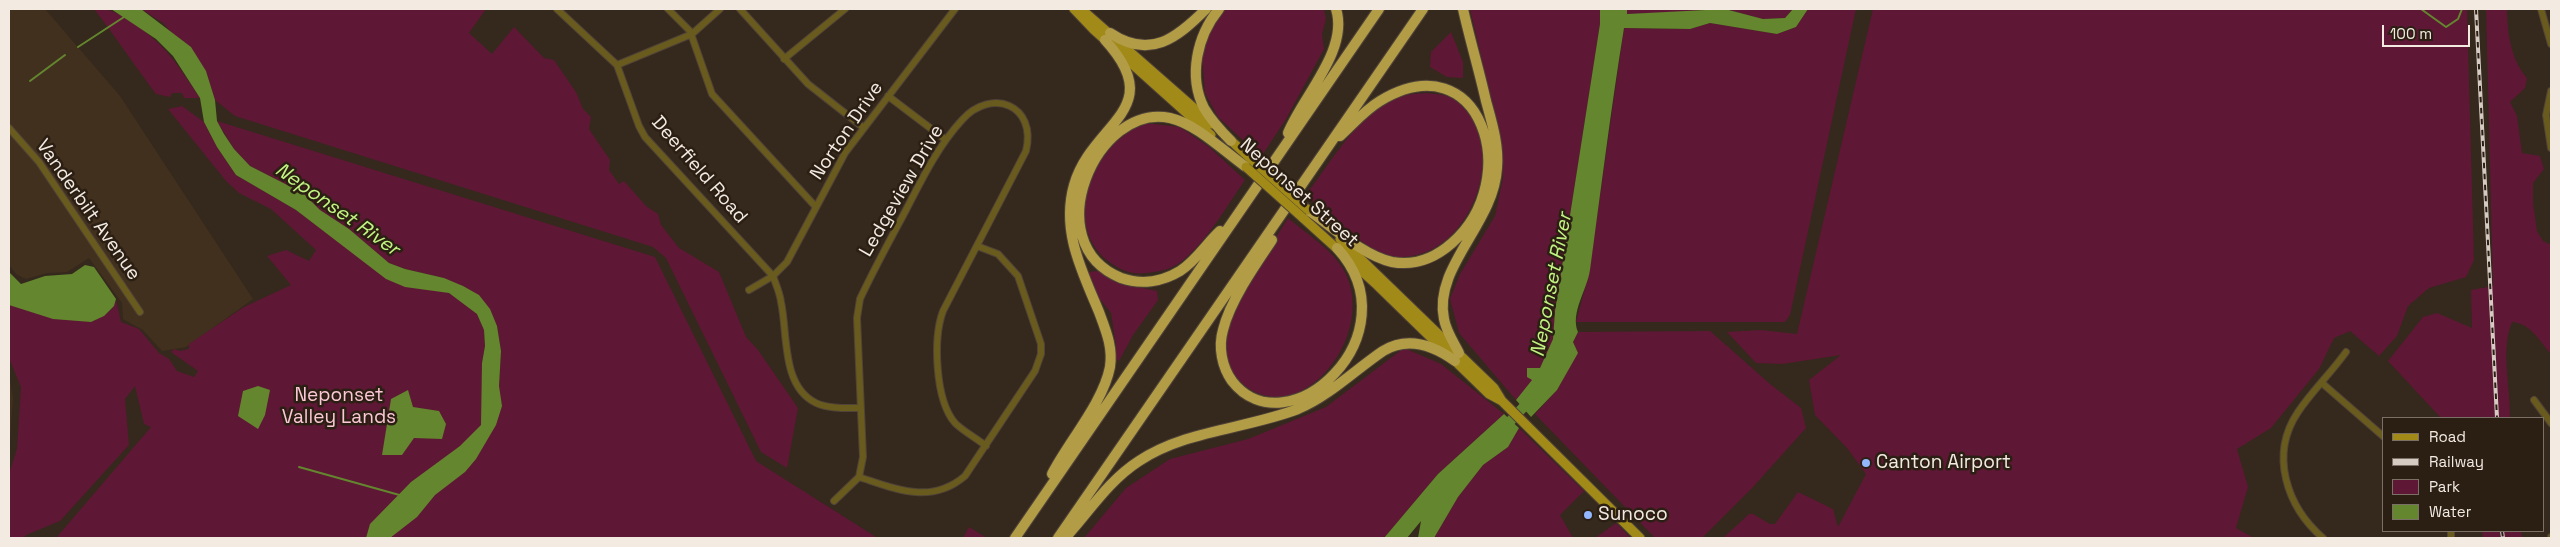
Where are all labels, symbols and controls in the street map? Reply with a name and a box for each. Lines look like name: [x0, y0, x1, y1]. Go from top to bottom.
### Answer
scale bar: [2385, 15, 2472, 47]
text: 100 m: [2390, 24, 2432, 43]
street label: Norton Drive: [806, 77, 888, 185]
street label: Deerfield Road: [646, 112, 752, 228]
street label: Ledgeview Drive: [855, 121, 949, 261]
street label: Neponset Street: [1235, 134, 1363, 252]
street label: Vanderbilt Avenue: [31, 135, 145, 285]
water label: Neponset River: [270, 158, 404, 262]
water label: Neponset River: [1526, 211, 1578, 359]
park label: Neponset Valley Lands: [282, 385, 396, 429]
legend: [2382, 417, 2545, 532]
text: Road: [2429, 427, 2466, 446]
place label: Canton Airport: [1876, 452, 2011, 474]
text: Railway: [2429, 452, 2484, 471]
marker: Canton Airport: [1860, 457, 1872, 469]
text: Park: [2429, 477, 2460, 496]
text: Water: [2429, 502, 2471, 521]
place label: Sunoco: [1598, 504, 1668, 526]
marker: Sunoco: [1582, 509, 1594, 521]

